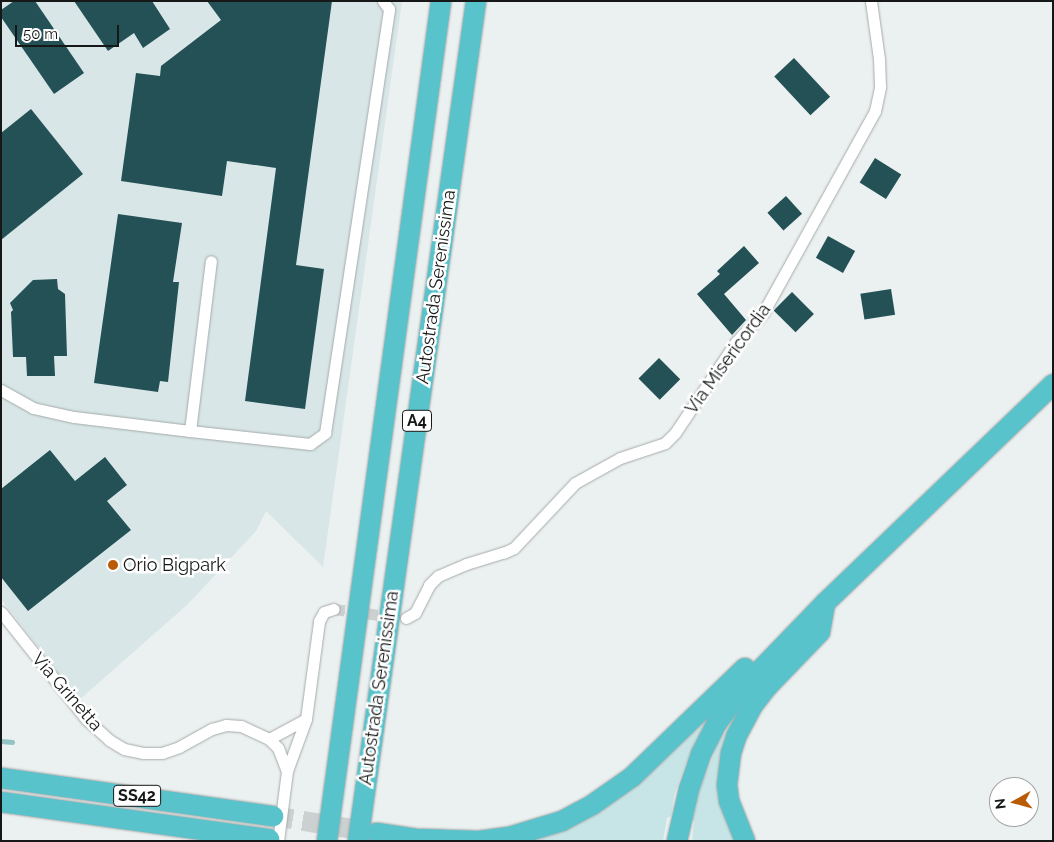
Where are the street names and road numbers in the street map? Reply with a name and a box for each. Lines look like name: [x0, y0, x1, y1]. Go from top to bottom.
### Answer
street label: Autostrada Serenissima: [412, 189, 460, 385]
street label: Via Misericordia: [681, 300, 775, 418]
road number: A4: [401, 408, 433, 434]
street label: Autostrada Serenissima: [355, 590, 403, 786]
street label: Via Grinetta: [27, 648, 107, 736]
road number: SS42: [112, 782, 162, 809]

